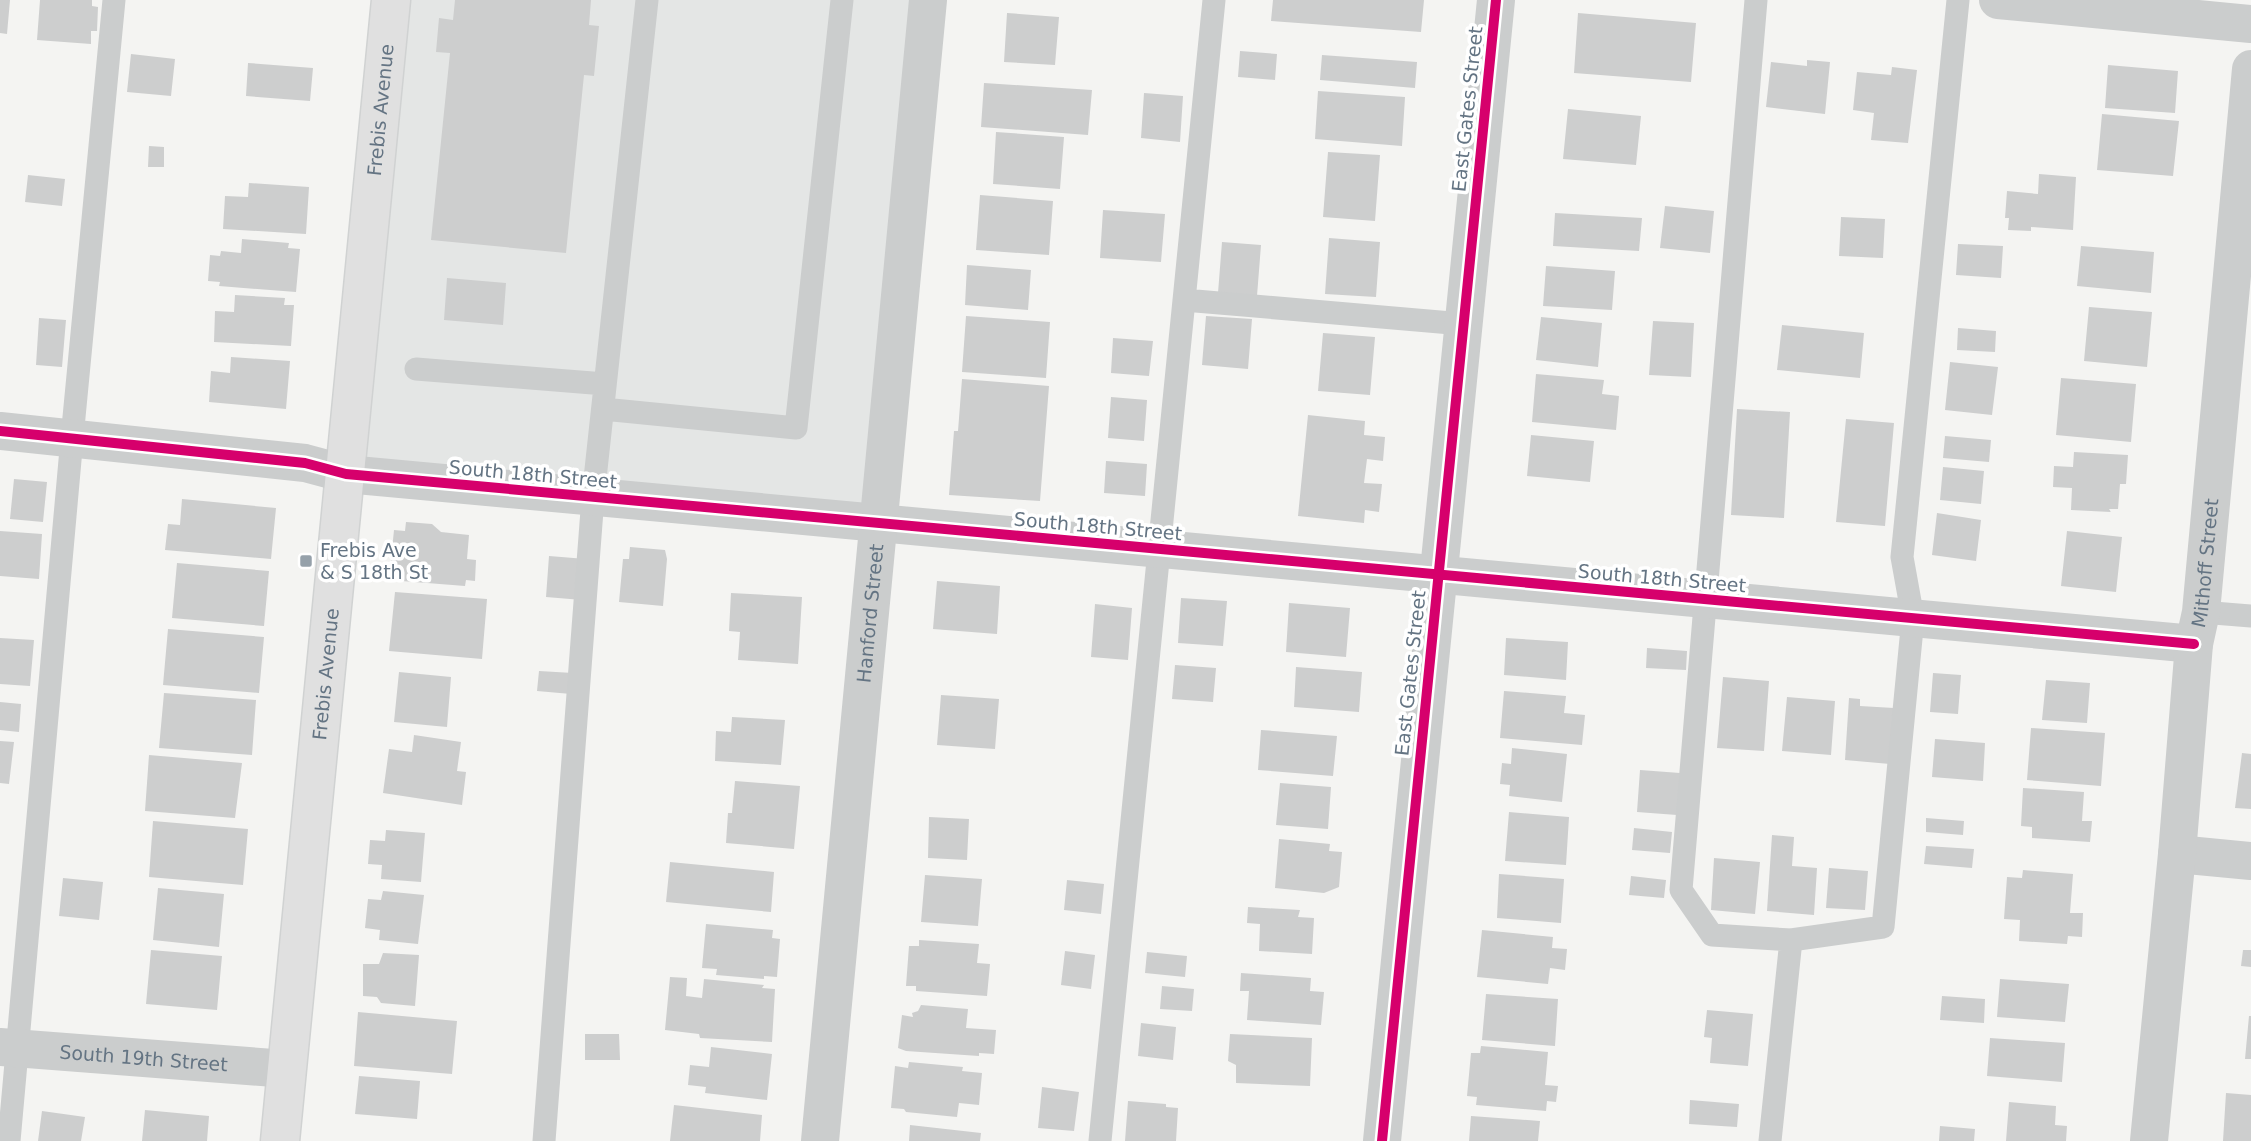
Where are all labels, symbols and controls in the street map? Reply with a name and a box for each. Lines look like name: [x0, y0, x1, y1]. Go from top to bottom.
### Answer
street label: East Gates Street: [1447, 25, 1487, 193]
street label: Frebis Avenue: [363, 43, 398, 177]
street label: South 18th Street: [448, 456, 618, 492]
street label: Mithoff Street: [2187, 497, 2222, 630]
street label: South 18th Street: [1013, 508, 1183, 544]
place label: Frebis Ave & S 18th St: [320, 539, 428, 583]
street label: Hanford Street: [852, 543, 887, 684]
marker: Frebis Ave & S 18th St: [298, 553, 314, 569]
street label: South 18th Street: [1577, 560, 1747, 596]
street label: East Gates Street: [1390, 589, 1430, 757]
street label: Frebis Avenue: [308, 607, 343, 741]
street label: South 19th Street: [59, 1041, 229, 1075]

